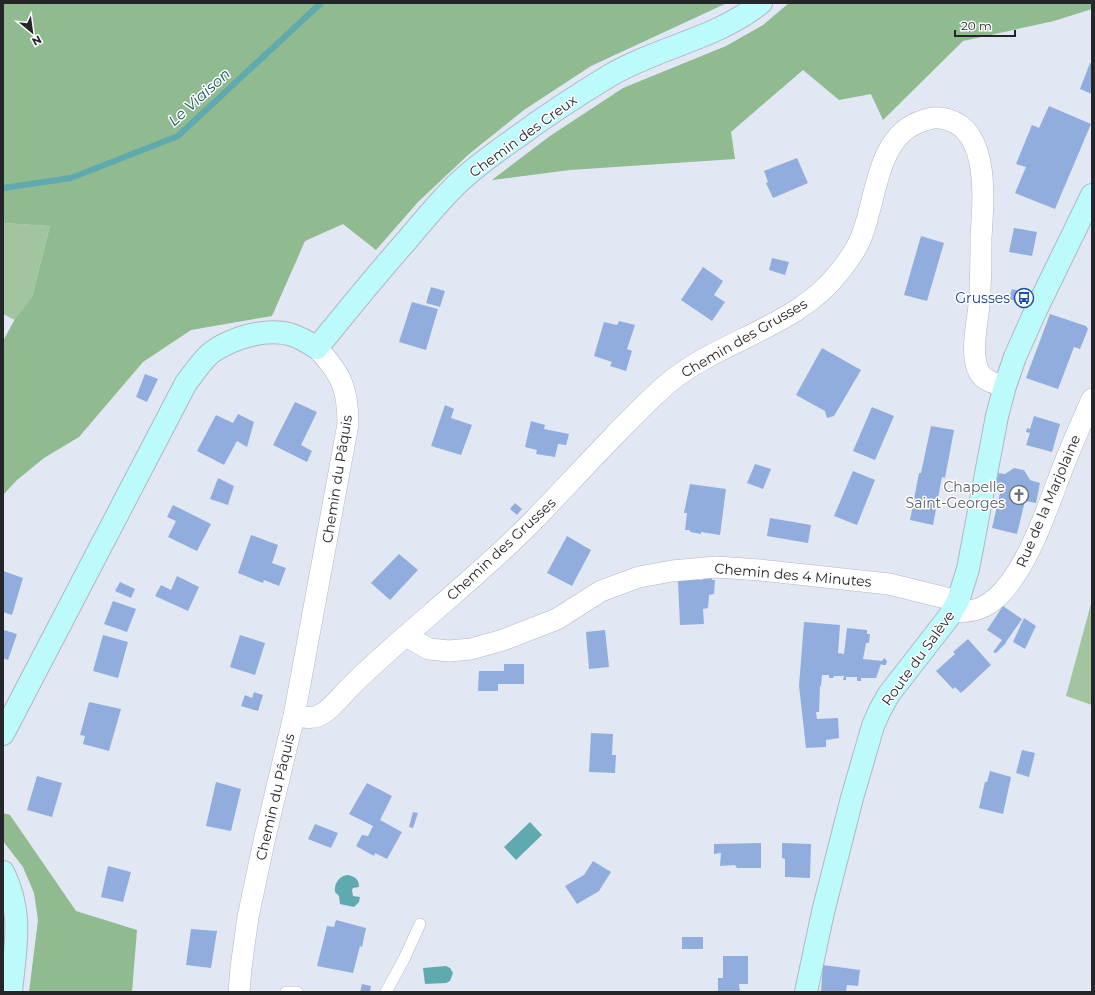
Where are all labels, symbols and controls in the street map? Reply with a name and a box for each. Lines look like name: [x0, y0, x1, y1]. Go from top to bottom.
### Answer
north arrow: [12, 12, 52, 52]
scale bar: [955, 12, 1015, 38]
text: 20 m: [961, 18, 992, 33]
text: N: [30, 32, 44, 49]
water label: Le Viaison: [164, 64, 234, 130]
street label: Chemin des Creux: [466, 91, 581, 181]
bus stop icon: Grusses: [1013, 287, 1035, 309]
place label: Grusses: [955, 289, 1010, 307]
street label: Chemin des Grusses: [678, 294, 810, 382]
street label: Chemin du Pâquis: [318, 413, 356, 544]
street label: Rue de la Marjolaine: [1012, 432, 1084, 570]
place label: Chapelle Saint-Georges: [906, 478, 1005, 512]
church icon: Chapelle Saint-Georges: [1008, 484, 1030, 506]
street label: Chemin des Grusses: [443, 494, 559, 604]
street label: Chemin des 4 Minutes: [714, 559, 872, 591]
street label: Route du Salève: [877, 607, 959, 709]
street label: Chemin du Pâquis: [252, 732, 298, 862]

